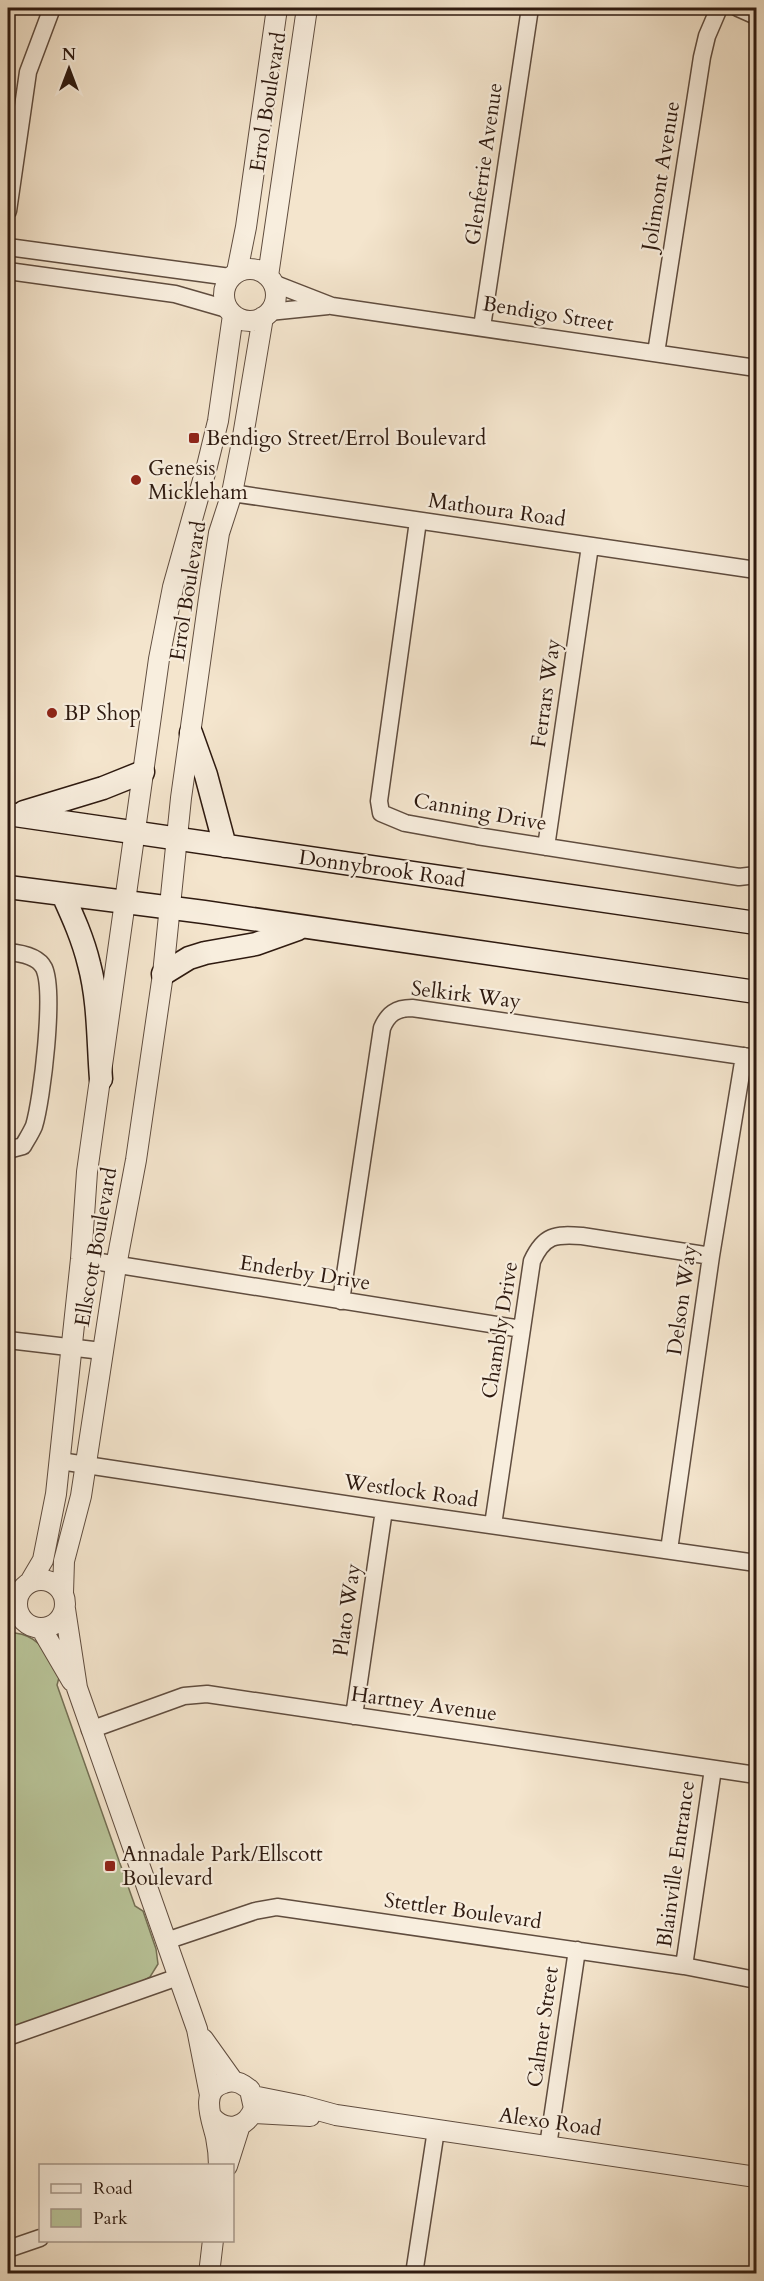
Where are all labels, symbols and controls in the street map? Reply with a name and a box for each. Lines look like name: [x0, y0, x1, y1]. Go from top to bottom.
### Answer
street label: Errol Boulevard: [243, 30, 293, 174]
north arrow: [39, 39, 99, 99]
text: N: [62, 44, 76, 66]
street label: Glenferrie Avenue: [458, 81, 510, 247]
street label: Jolimont Avenue: [634, 99, 687, 256]
street label: Bendigo Street: [480, 289, 616, 339]
place label: Bendigo Street/Errol Boulevard: [206, 424, 486, 453]
marker: Bendigo Street/Errol Boulevard: [187, 431, 201, 445]
place label: Genesis Mickleham: [148, 454, 248, 507]
marker: Genesis Mickleham: [129, 473, 143, 487]
street label: Mathoura Road: [426, 486, 568, 534]
street label: Errol Boulevard: [163, 519, 213, 663]
street label: Ferrars Way: [524, 637, 568, 749]
place label: BP Shop: [64, 699, 141, 728]
marker: BP Shop: [45, 706, 59, 720]
street label: Canning Drive: [411, 786, 549, 838]
street label: Donnybrook Road: [297, 843, 467, 895]
street label: Selkirk Way: [409, 974, 523, 1016]
street label: Ellscott Boulevard: [68, 1165, 124, 1329]
street label: Delson Way: [660, 1243, 704, 1357]
street label: Enderby Drive: [238, 1248, 372, 1298]
street label: Chambly Drive: [475, 1259, 525, 1401]
street label: Westlock Road: [341, 1467, 480, 1515]
street label: Plato Way: [326, 1562, 368, 1658]
street label: Hartney Avenue: [349, 1679, 499, 1729]
street label: Blainville Entrance: [650, 1779, 702, 1949]
place label: Annadale Park/Ellscott Boulevard: [122, 1840, 323, 1893]
marker: Annadale Park/Ellscott Boulevard: [103, 1859, 117, 1873]
street label: Stettler Boulevard: [382, 1886, 544, 1936]
street label: Calmer Street: [520, 1964, 566, 2089]
street label: Alexo Road: [497, 2100, 603, 2144]
legend: [39, 2164, 234, 2242]
text: Road: [93, 2176, 133, 2201]
text: Park: [93, 2206, 128, 2231]

